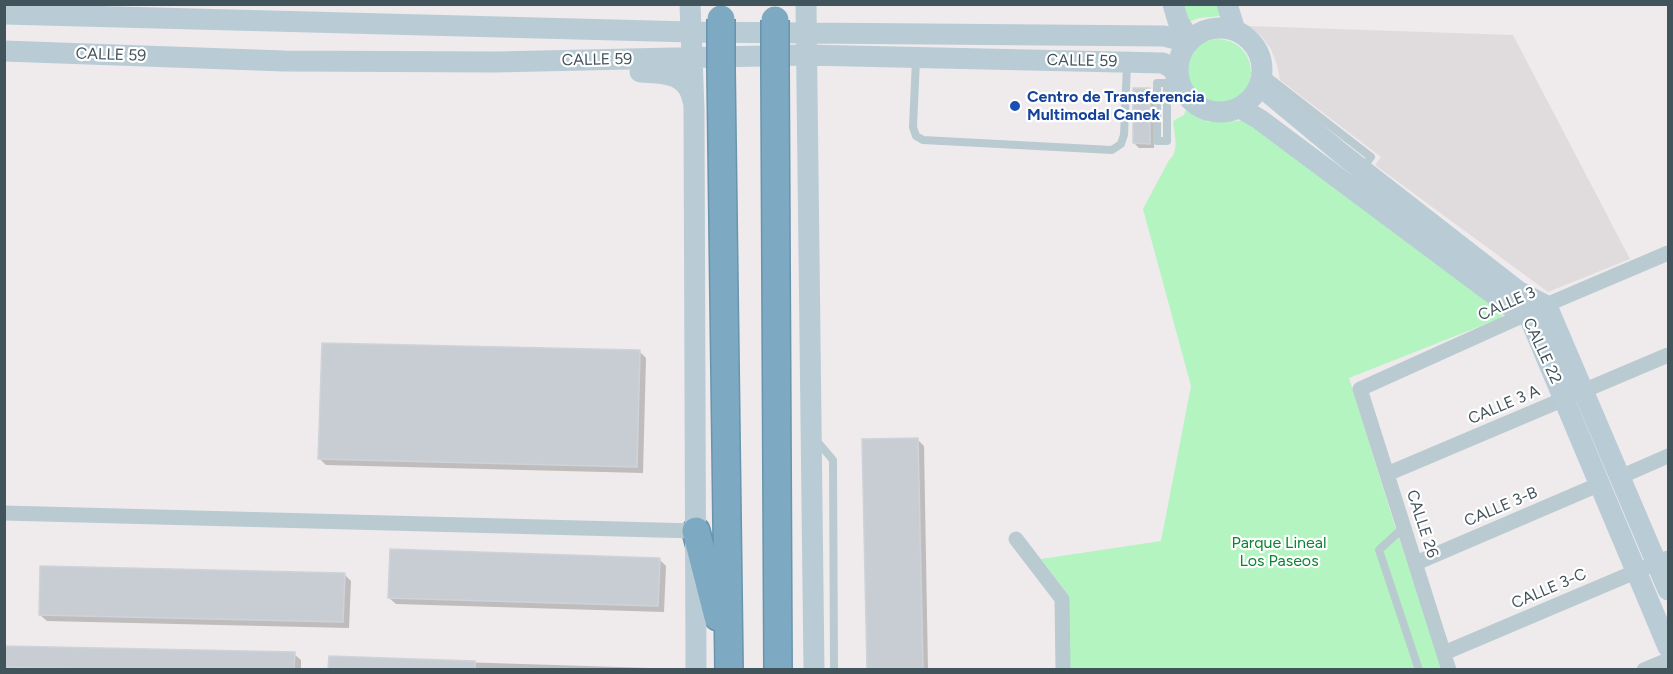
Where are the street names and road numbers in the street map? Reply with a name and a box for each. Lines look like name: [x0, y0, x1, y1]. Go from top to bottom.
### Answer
street label: CALLE 59: [75, 44, 147, 66]
street label: CALLE 59: [561, 50, 633, 70]
street label: CALLE 59: [1046, 51, 1118, 71]
street label: CALLE 3: [1475, 283, 1539, 325]
street label: CALLE 22: [1518, 315, 1566, 387]
street label: CALLE 3 A: [1465, 381, 1543, 429]
street label: CALLE 3-B: [1462, 483, 1540, 531]
street label: CALLE 26: [1402, 488, 1442, 560]
street label: CALLE 3-C: [1509, 565, 1589, 613]

